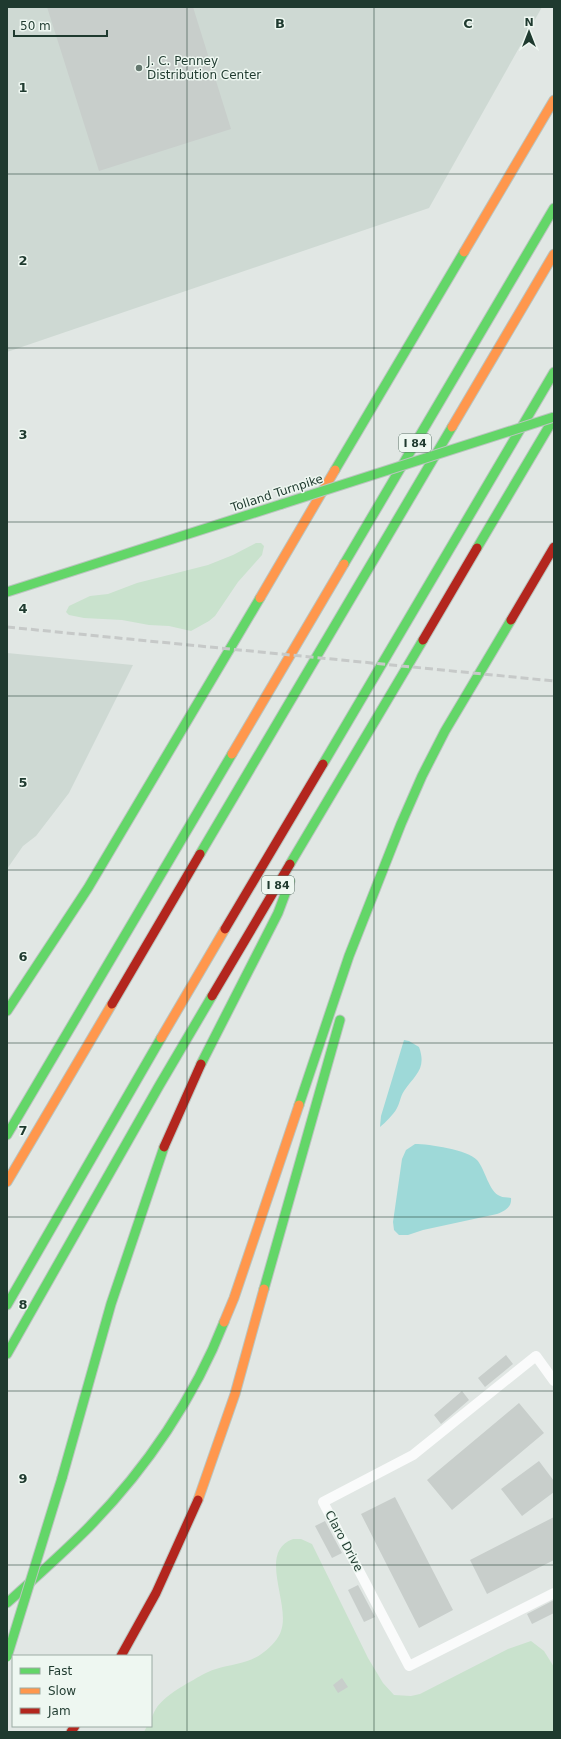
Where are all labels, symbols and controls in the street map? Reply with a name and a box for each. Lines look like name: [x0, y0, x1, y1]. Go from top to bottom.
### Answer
scale bar: [14, 12, 107, 38]
north arrow: [509, 12, 549, 52]
text: B: [275, 16, 285, 31]
text: C: [463, 16, 473, 31]
text: N: [524, 16, 534, 29]
text: 50 m: [20, 19, 51, 33]
place label: J. C. Penney Distribution Center: [146, 54, 261, 82]
marker: J. C. Penney Distribution Center: [134, 63, 144, 73]
text: 1: [18, 80, 28, 95]
text: 2: [18, 253, 28, 268]
text: 3: [18, 427, 28, 442]
road number: I 84: [399, 434, 431, 452]
street label: Tolland Turnpike: [228, 472, 325, 515]
text: 4: [18, 601, 28, 616]
text: 5: [18, 775, 28, 790]
road number: I 84: [262, 876, 294, 894]
text: 6: [18, 949, 28, 964]
text: 7: [18, 1123, 28, 1138]
text: 8: [18, 1297, 28, 1312]
text: 9: [18, 1471, 28, 1486]
street label: Claro Drive: [322, 1508, 366, 1574]
legend: [12, 1655, 152, 1727]
text: Fast: [48, 1664, 72, 1678]
text: Slow: [48, 1684, 76, 1698]
text: Jam: [47, 1704, 71, 1718]

